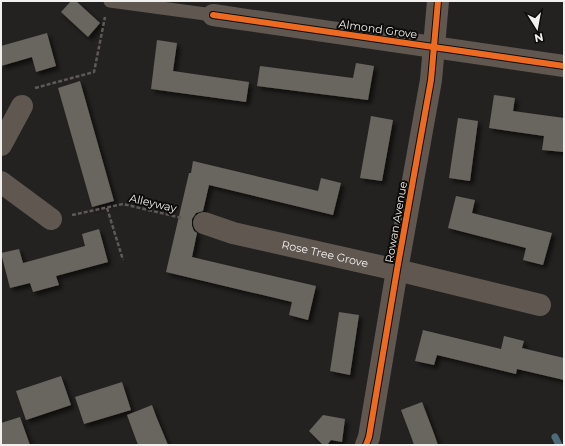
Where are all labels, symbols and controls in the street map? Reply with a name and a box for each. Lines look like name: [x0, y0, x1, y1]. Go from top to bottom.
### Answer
north arrow: [517, 8, 557, 48]
street label: Almond Grove: [338, 17, 419, 41]
text: N: [533, 30, 545, 46]
street label: Rowan Avenue: [382, 180, 410, 264]
street label: Alleyway: [128, 191, 178, 215]
street label: Rose Tree Grove: [280, 237, 370, 270]

